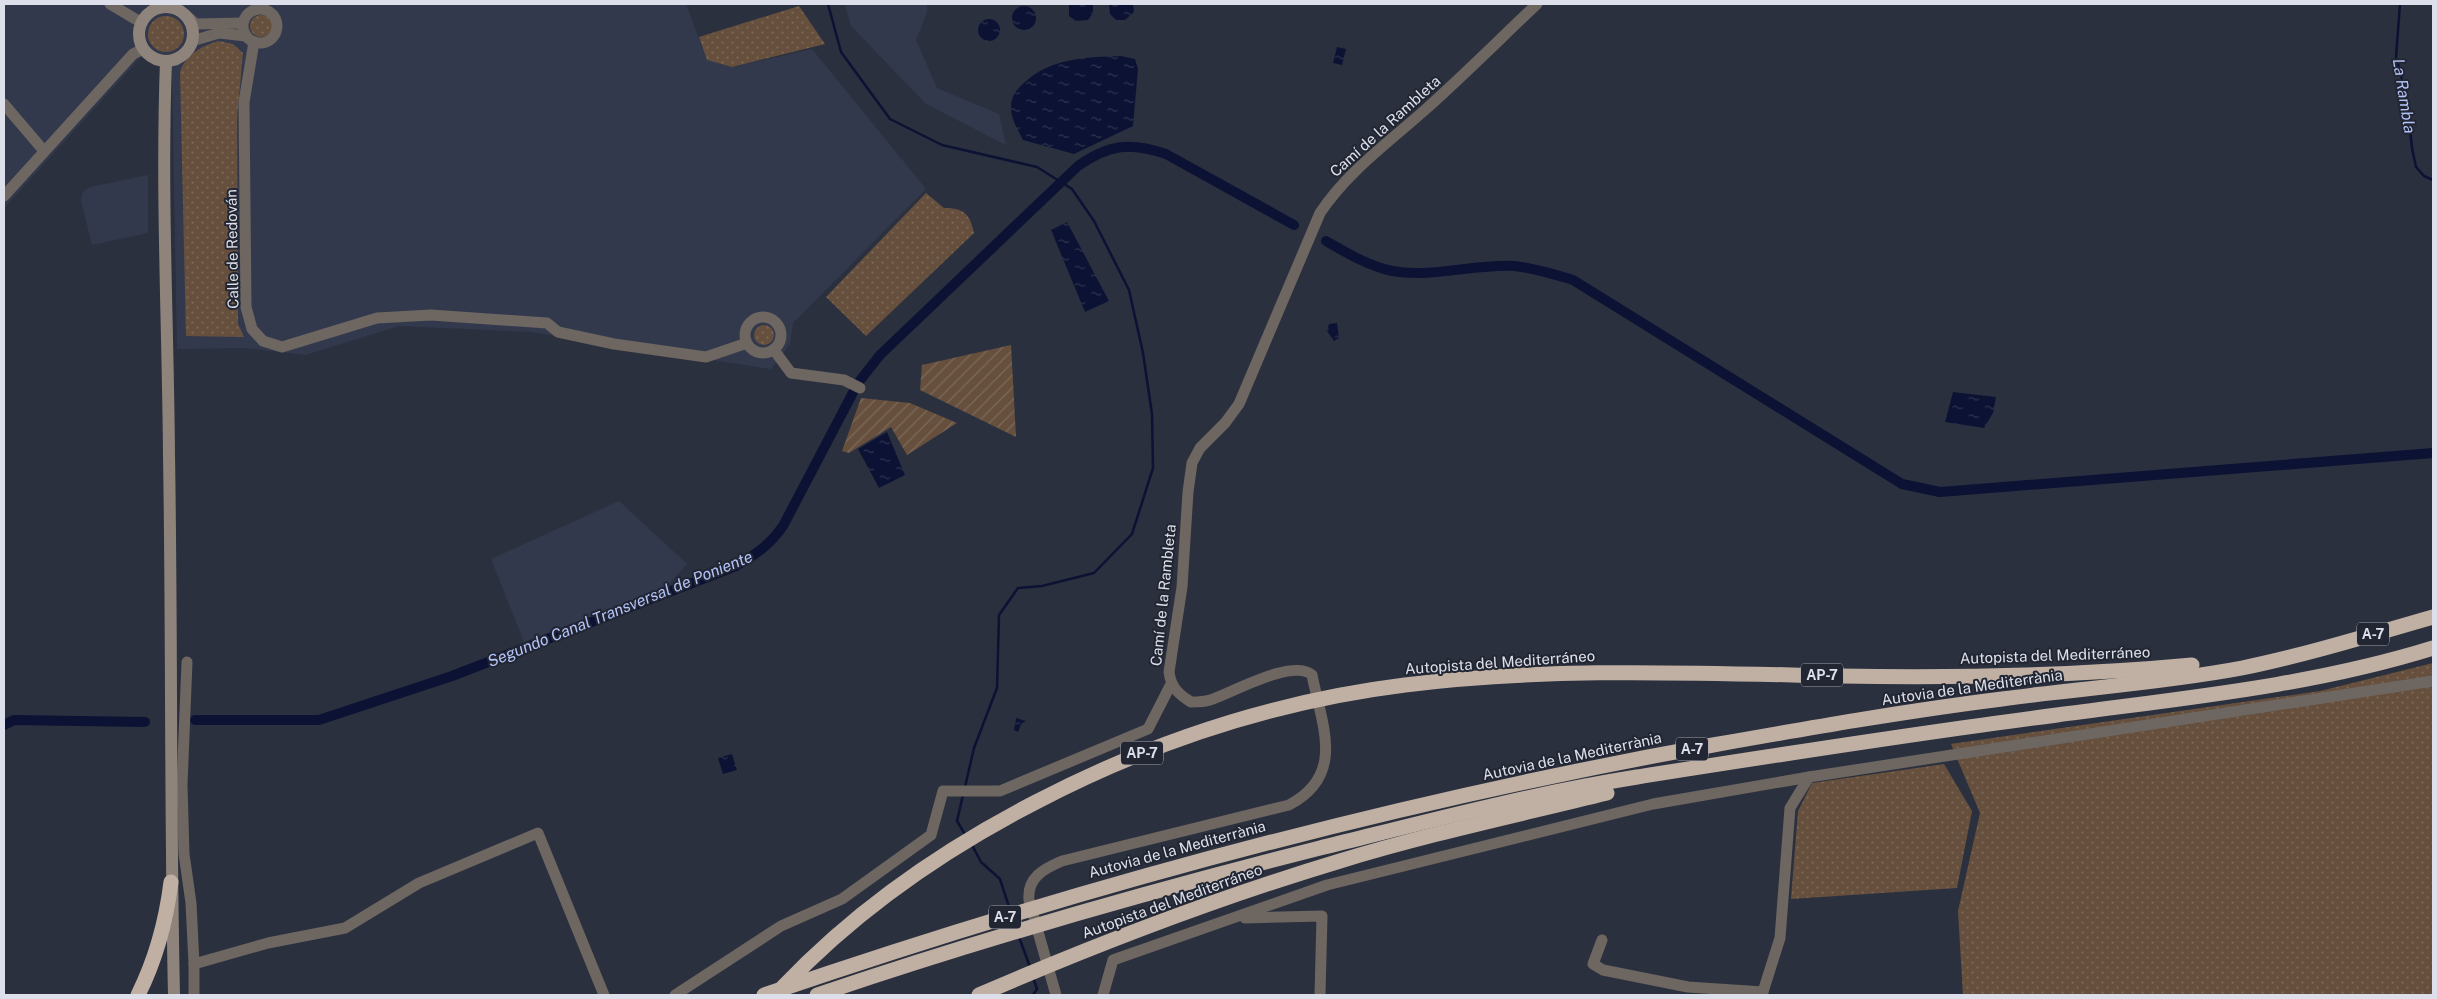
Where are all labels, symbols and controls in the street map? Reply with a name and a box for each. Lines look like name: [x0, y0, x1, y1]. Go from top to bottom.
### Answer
water label: La Rambla: [2389, 57, 2419, 135]
street label: Camí de la Rambleta: [1326, 72, 1444, 180]
street label: Calle de Redován: [222, 189, 242, 309]
street label: Camí de la Rambleta: [1147, 523, 1179, 667]
water label: Segundo Canal Transversal de Poniente: [485, 547, 756, 671]
road number: A-7: [2357, 622, 2389, 646]
street label: Autopista del Mediterráneo: [1959, 643, 2151, 667]
street label: Autopista del Mediterráneo: [1404, 647, 1596, 677]
road number: AP-7: [1801, 664, 1843, 686]
street label: Autovia de la Mediterrània: [1880, 666, 2064, 708]
street label: Autovia de la Mediterrània: [1481, 729, 1663, 783]
road number: A-7: [1676, 738, 1708, 761]
road number: AP-7: [1121, 741, 1163, 764]
street label: Autovia de la Mediterrània: [1087, 817, 1267, 881]
street label: Autopista del Mediterráneo: [1080, 860, 1264, 942]
road number: A-7: [989, 906, 1021, 929]

